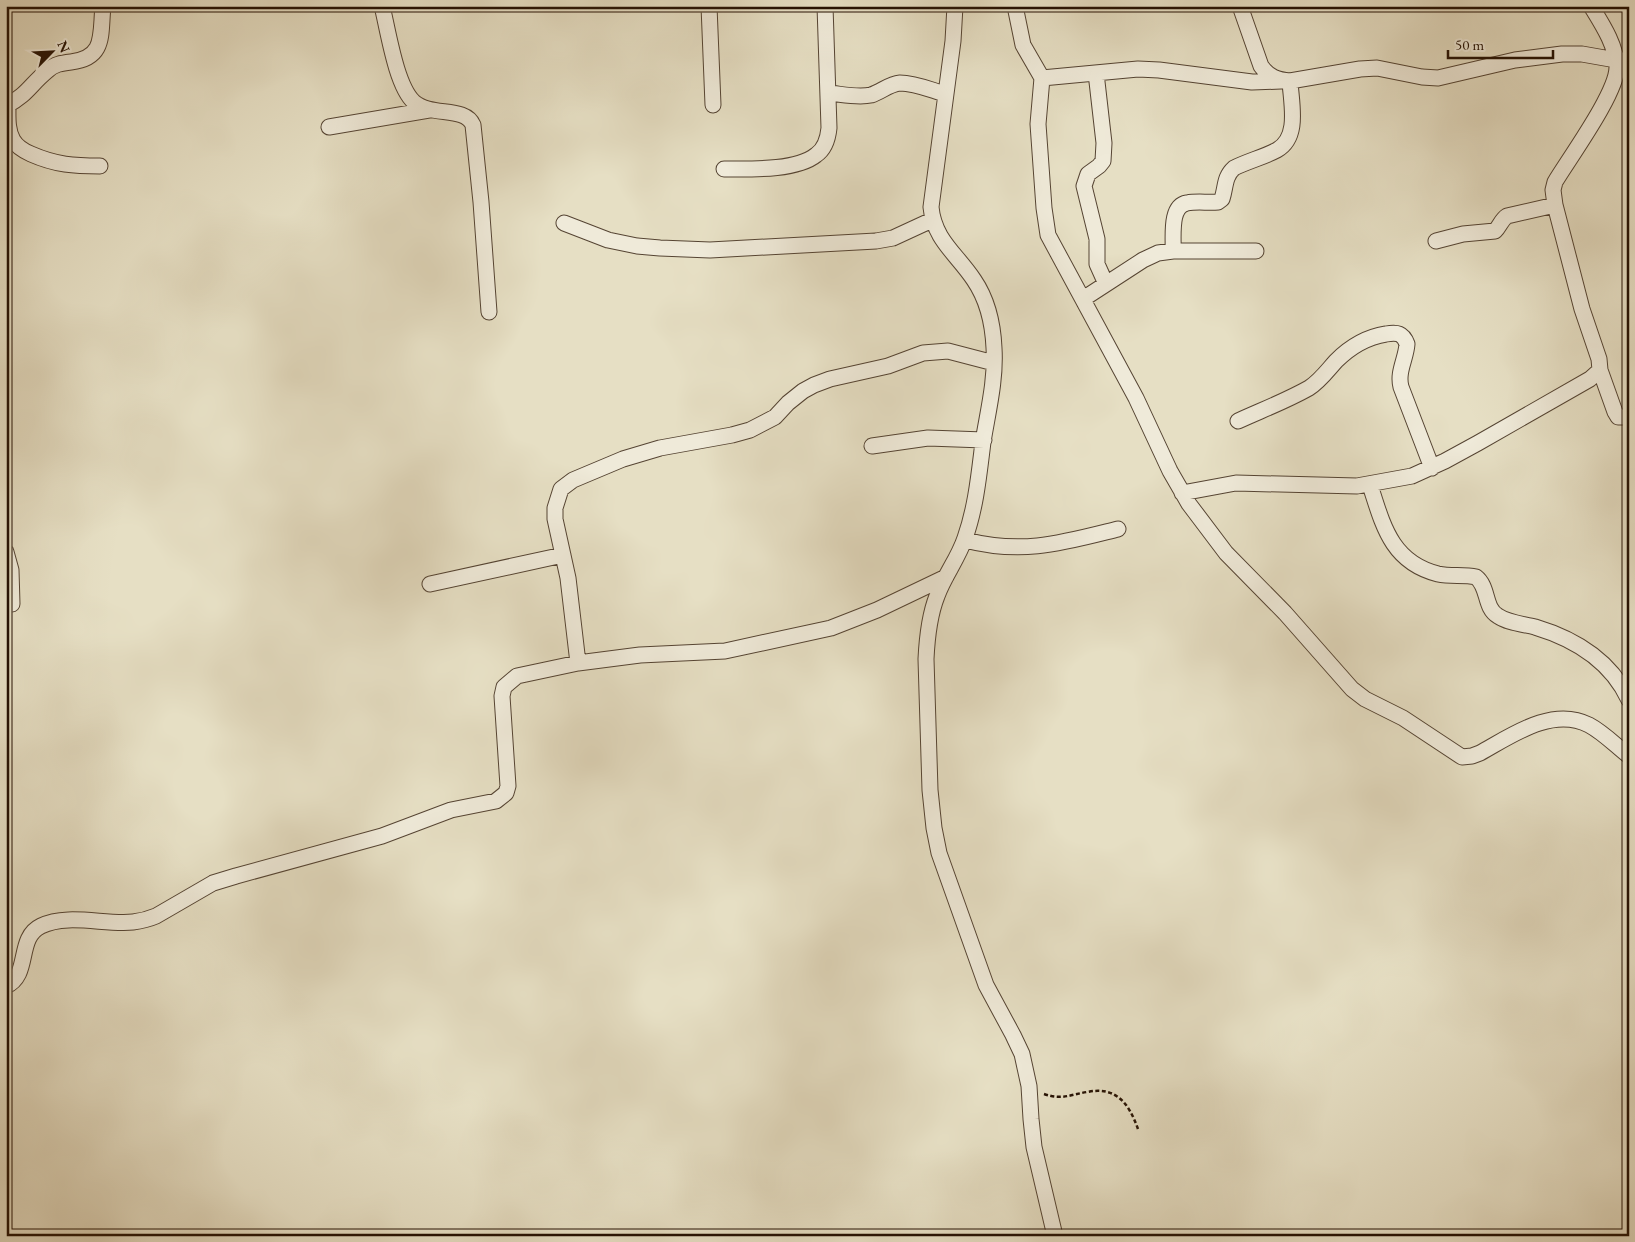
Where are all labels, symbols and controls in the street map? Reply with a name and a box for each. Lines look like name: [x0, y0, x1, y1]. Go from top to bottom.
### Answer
north arrow: [28, 28, 78, 78]
scale bar: [1448, 28, 1552, 60]
text: 50 m: [1455, 35, 1484, 54]
text: N: [53, 38, 75, 56]

